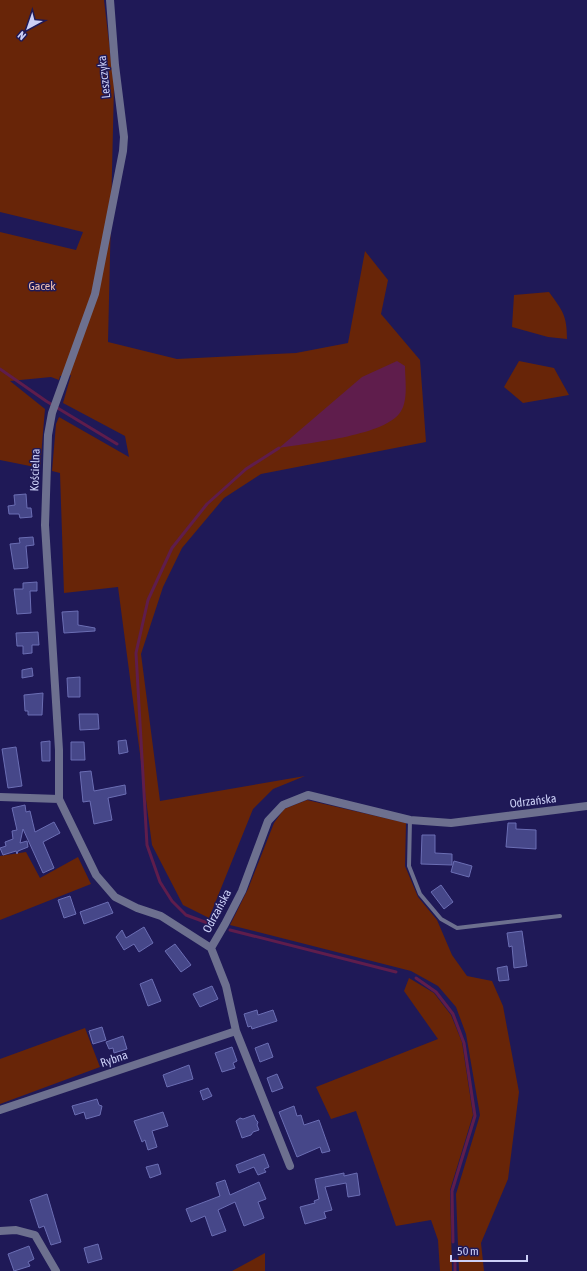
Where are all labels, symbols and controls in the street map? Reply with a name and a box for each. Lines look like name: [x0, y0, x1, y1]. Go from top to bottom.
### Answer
north arrow: [8, 8, 48, 48]
text: N: [15, 29, 28, 42]
street label: Leszczyka: [95, 55, 113, 99]
park label: Gacek: [28, 279, 56, 293]
street label: Kościelna: [27, 448, 43, 492]
street label: Odrzańska: [509, 791, 557, 811]
street label: Odrzańska: [200, 887, 234, 935]
street label: Rybna: [98, 1048, 130, 1070]
scale bar: [451, 1237, 527, 1263]
text: 50 m: [457, 1244, 479, 1258]

